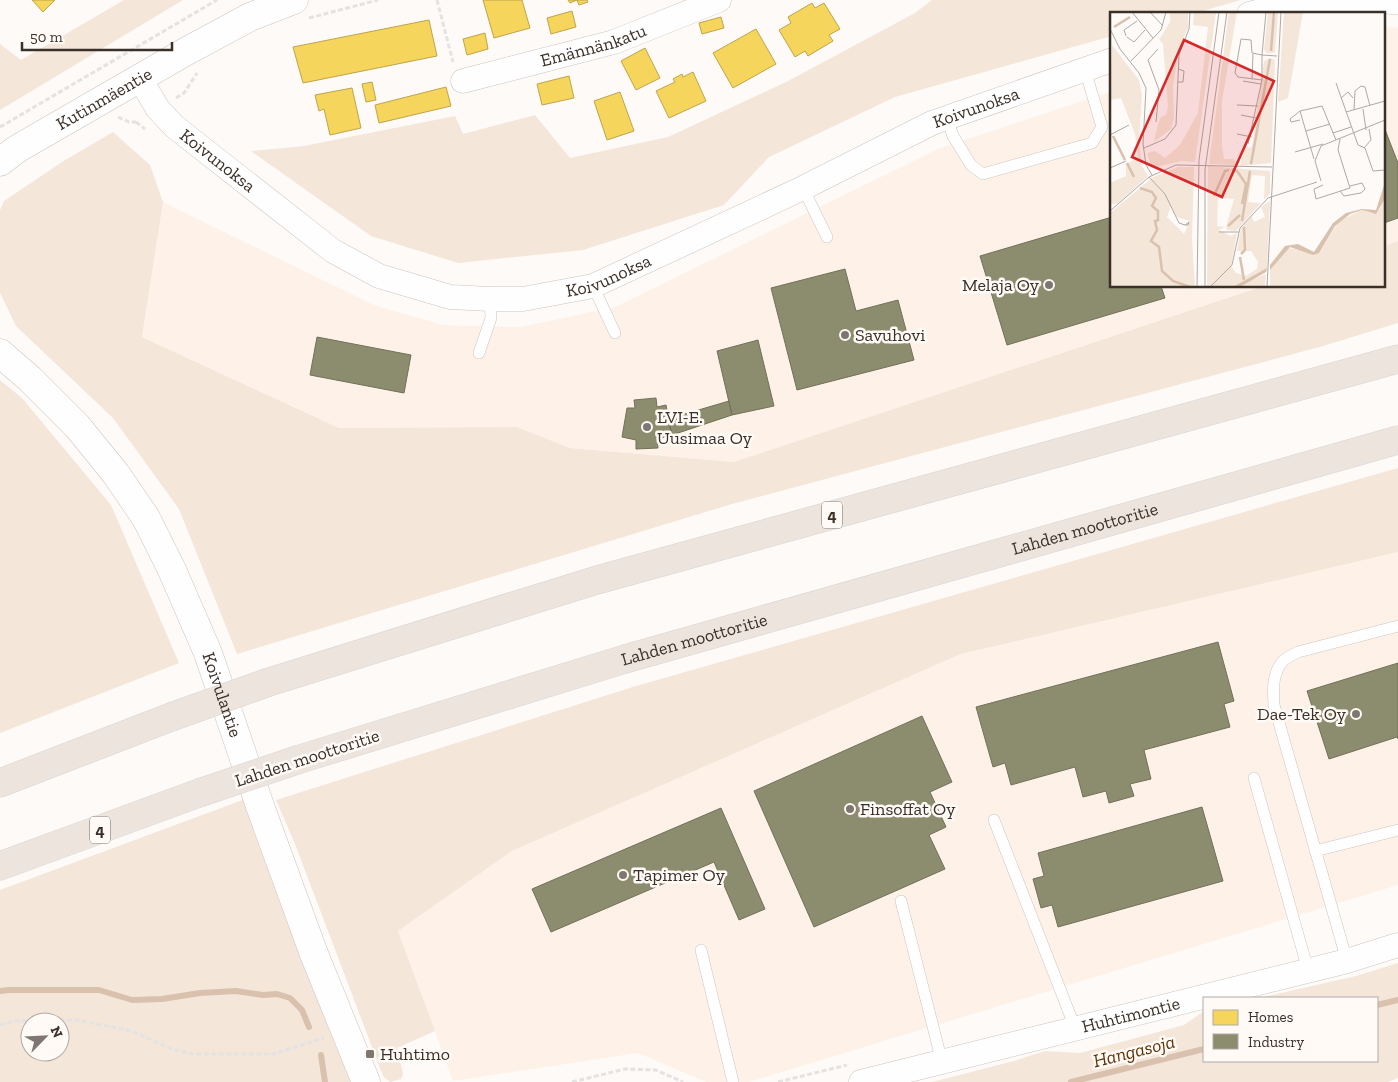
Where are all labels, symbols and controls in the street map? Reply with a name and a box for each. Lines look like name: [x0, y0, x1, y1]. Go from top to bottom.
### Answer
inset map: [1110, 12, 1386, 288]
street label: Emännänkatu: [538, 19, 649, 72]
scale bar: [22, 20, 172, 52]
text: 50 m: [30, 28, 63, 46]
street label: Kutinmäentie: [52, 62, 156, 135]
street label: Koivunoksa: [930, 82, 1022, 133]
street label: Koivunoksa: [175, 124, 260, 197]
street label: Koivunoksa: [564, 249, 655, 302]
place label: Melaja Oy: [962, 274, 1040, 296]
marker: Melaja Oy: [1043, 279, 1055, 291]
place label: Savuhovi: [855, 324, 925, 346]
marker: Savuhovi: [839, 329, 851, 341]
place label: LVI-E. Uusimaa Oy: [657, 406, 753, 449]
marker: LVI-E. Uusimaa Oy: [641, 421, 653, 433]
street label: Lahden moottoritie: [1009, 498, 1160, 560]
road number: 4: [822, 502, 842, 528]
street label: Lahden moottoritie: [619, 608, 770, 671]
street label: Koivulantie: [198, 649, 247, 740]
place label: Dae-Tek Oy: [1257, 703, 1347, 725]
marker: Dae-Tek Oy: [1350, 708, 1362, 720]
street label: Lahden moottoritie: [232, 724, 382, 792]
place label: Finsoffat Oy: [860, 798, 956, 820]
marker: Finsoffat Oy: [844, 803, 856, 815]
road number: 4: [90, 816, 110, 844]
place label: Tapimer Oy: [633, 864, 726, 886]
marker: Tapimer Oy: [617, 869, 629, 881]
street label: Huhtimontie: [1079, 992, 1182, 1038]
legend: [1203, 997, 1378, 1062]
text: Homes: [1248, 1008, 1293, 1026]
north arrow: [20, 1012, 70, 1062]
text: N: [46, 1024, 66, 1041]
water label: Hangasoja: [1091, 1030, 1177, 1072]
text: Industry: [1248, 1033, 1305, 1051]
place label: Huhtimo: [380, 1043, 450, 1065]
marker: Huhtimo: [364, 1048, 376, 1060]

